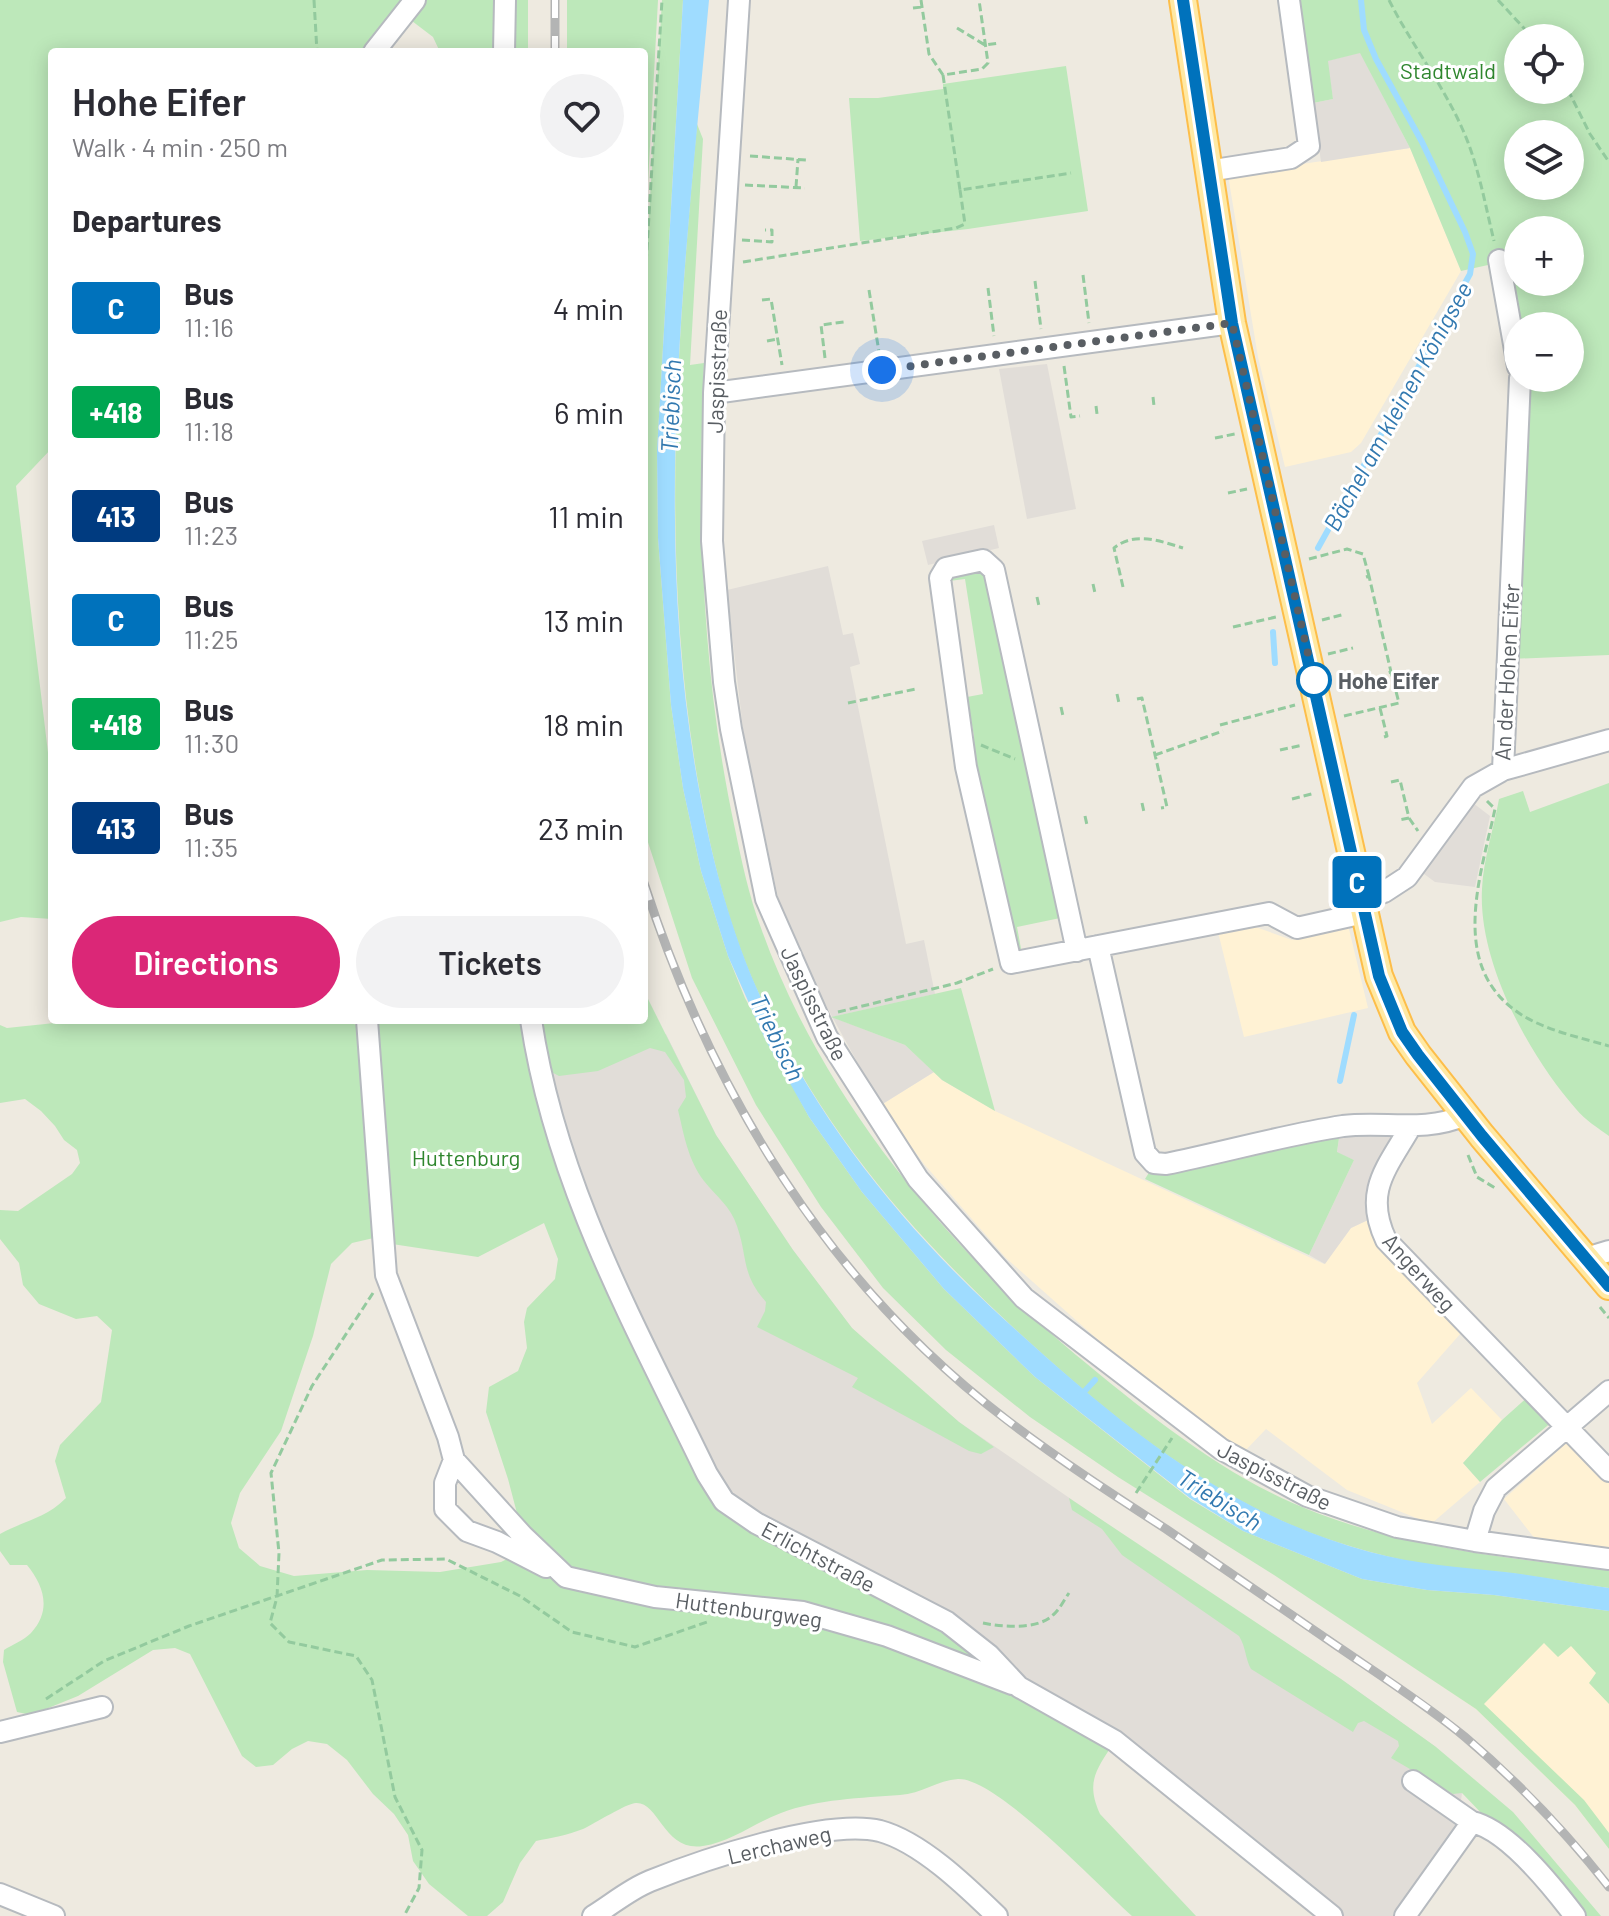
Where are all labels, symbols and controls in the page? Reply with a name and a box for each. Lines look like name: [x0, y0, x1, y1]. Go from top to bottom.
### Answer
map controls: [1504, 24, 1584, 392]
button: locate: [1504, 24, 1584, 104]
park label: Stadtwald: [1400, 57, 1496, 83]
button: heart: [540, 74, 624, 158]
text: Hohe Eifer: [72, 78, 246, 124]
button: layers: [1504, 120, 1584, 200]
text: Walk · 4 min · 250 m: [72, 131, 288, 162]
text: Departures: [72, 202, 222, 238]
button: +: [1504, 216, 1584, 296]
text: Bus: [184, 275, 234, 311]
water label: Bächel am kleinen Königsee: [1316, 276, 1478, 536]
text: 4 min: [553, 290, 624, 326]
text: C: [107, 291, 125, 325]
street label: Jaspisstraße: [701, 308, 731, 434]
text: 11:16: [184, 311, 234, 342]
button: −: [1504, 312, 1584, 392]
your location: [862, 350, 902, 390]
water label: Triebisch: [654, 359, 686, 453]
text: Bus: [184, 379, 234, 415]
text: 6 min: [554, 394, 624, 430]
text: +418: [90, 395, 142, 429]
text: 11:18: [184, 415, 234, 446]
text: Bus: [184, 483, 234, 519]
text: 11 min: [548, 498, 624, 534]
text: 413: [96, 499, 136, 533]
text: 11:23: [184, 519, 238, 550]
street label: An der Hohen Eifer: [1488, 583, 1524, 761]
text: Bus: [184, 587, 234, 623]
text: 13 min: [543, 602, 624, 638]
text: C: [107, 603, 125, 637]
text: 11:25: [184, 623, 238, 654]
marker: Hohe Eifer: [1297, 663, 1331, 697]
place label: Hohe Eifer: [1338, 667, 1440, 693]
text: Bus: [184, 691, 234, 727]
text: 18 min: [543, 706, 624, 742]
text: +418: [90, 707, 142, 741]
text: 11:30: [184, 727, 239, 758]
text: Bus: [184, 795, 234, 831]
text: 23 min: [538, 810, 624, 846]
text: 413: [96, 811, 136, 845]
text: 11:35: [184, 831, 238, 862]
line badge: C: [1331, 856, 1383, 908]
text: C: [1348, 865, 1366, 899]
button: Directions: [72, 916, 340, 1008]
button: Tickets: [356, 916, 624, 1008]
street label: Jaspisstraße: [776, 941, 854, 1065]
water label: Triebisch: [745, 989, 811, 1085]
park label: Huttenburg: [412, 1144, 520, 1170]
street label: Angerweg: [1378, 1228, 1462, 1316]
street label: Jaspisstraße: [1214, 1435, 1336, 1515]
water label: Triebisch: [1173, 1462, 1267, 1536]
street label: Erlichtstraße: [758, 1515, 880, 1597]
street label: Huttenburgweg: [674, 1586, 824, 1632]
street label: Lerchaweg: [725, 1819, 833, 1869]

